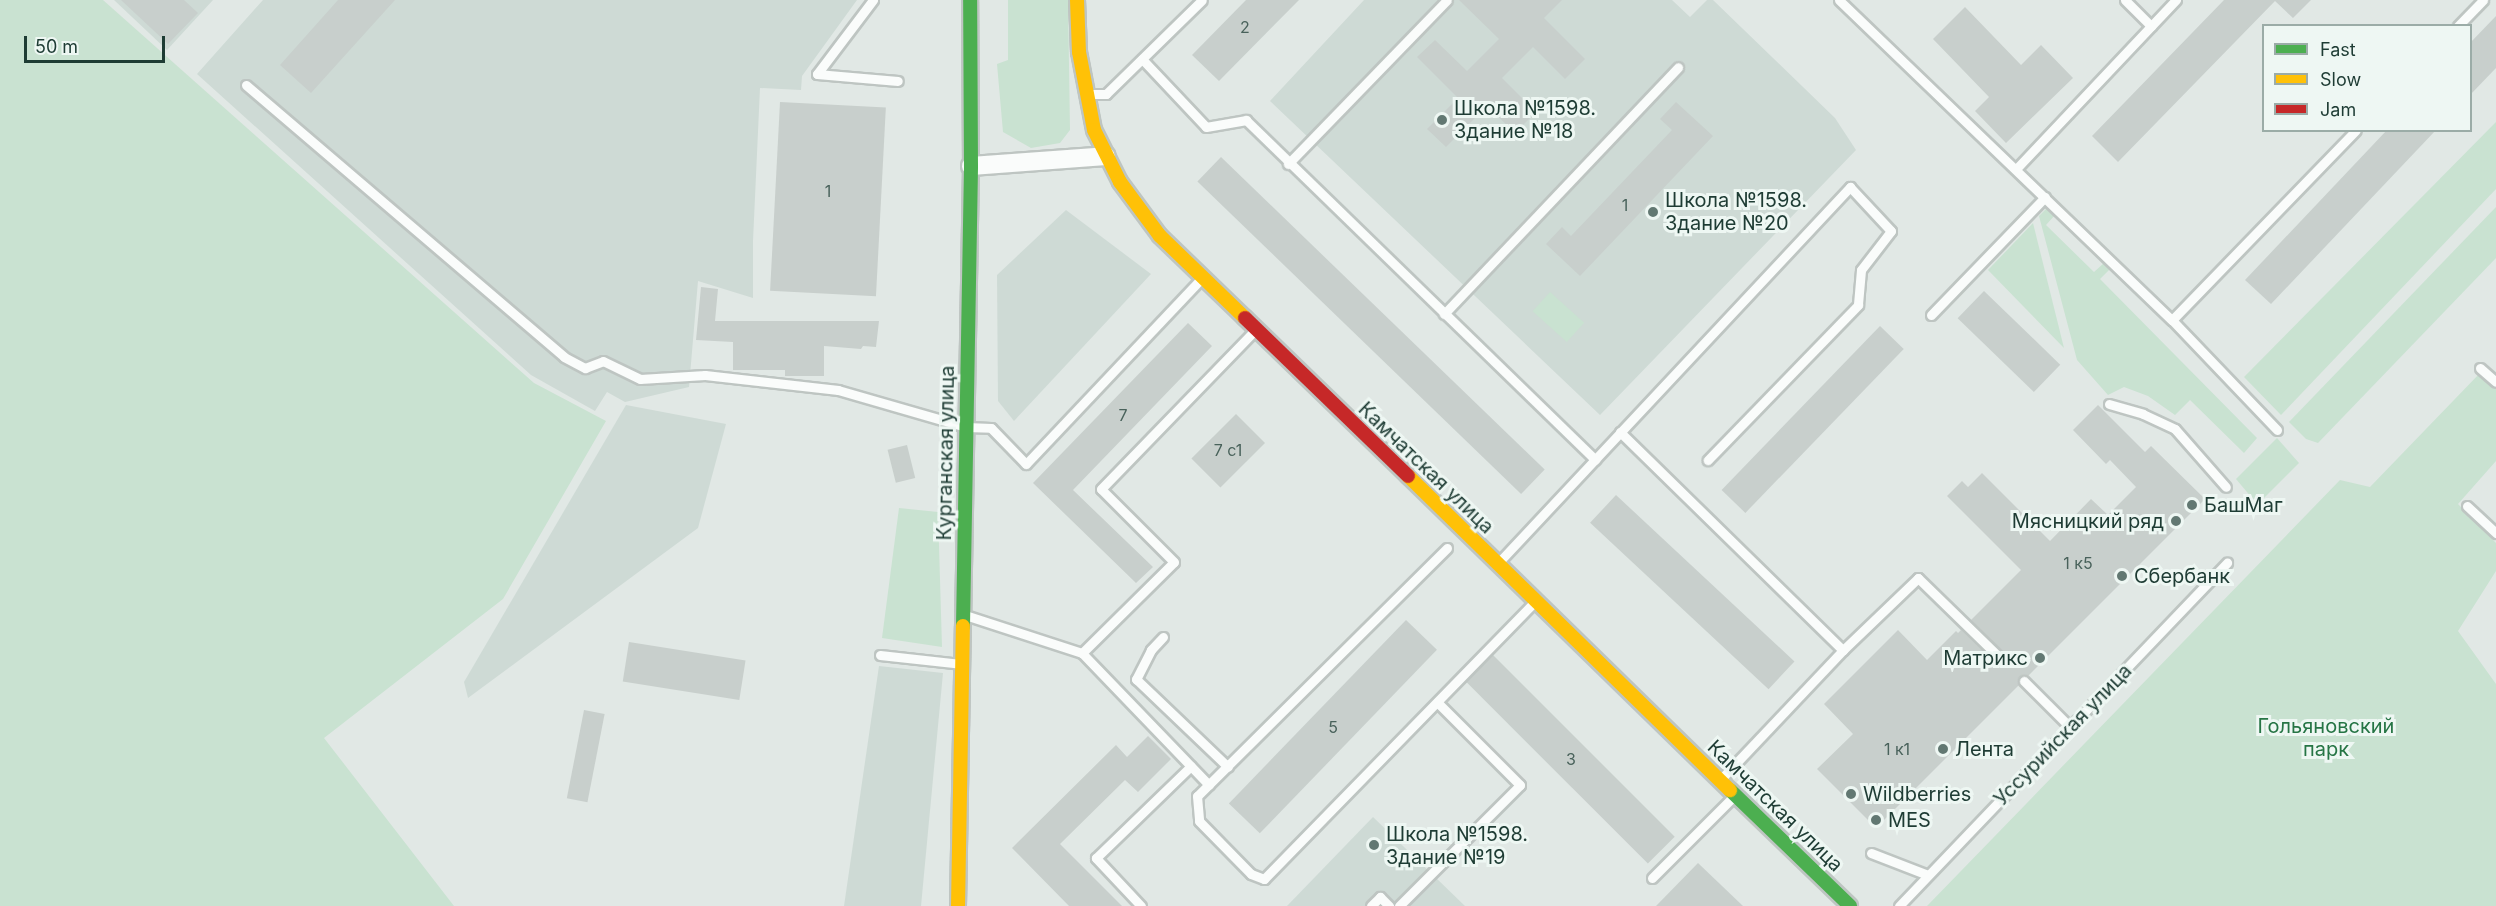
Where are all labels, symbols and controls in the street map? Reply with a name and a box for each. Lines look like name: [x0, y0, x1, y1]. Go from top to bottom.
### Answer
house number: 2: [1240, 17, 1250, 37]
scale bar: [27, 24, 168, 62]
legend: [2262, 24, 2472, 132]
text: 50 m: [35, 36, 78, 57]
text: Fast: [2320, 39, 2356, 60]
text: Slow: [2320, 69, 2361, 90]
place label: Школа №1598. Здание №18: [1454, 96, 1597, 143]
text: Jam: [2320, 99, 2356, 120]
marker: Школа №1598. Здание №18: [1435, 113, 1449, 127]
house number: 1: [825, 181, 831, 201]
place label: Школа №1598. Здание №20: [1665, 189, 1808, 236]
house number: 1: [1622, 195, 1628, 215]
marker: Школа №1598. Здание №20: [1646, 205, 1660, 219]
street label: Курганская улица: [932, 365, 960, 541]
street label: Камчатская улица: [1353, 397, 1499, 539]
house number: 7: [1118, 405, 1128, 425]
house number: 7 с1: [1214, 440, 1242, 460]
place label: БашМаг: [2204, 493, 2283, 517]
marker: БашМаг: [2185, 498, 2199, 512]
place label: Мясницкий ряд: [2012, 509, 2164, 533]
marker: Мясницкий ряд: [2169, 514, 2183, 528]
house number: 1 к5: [2063, 553, 2093, 573]
place label: Сбербанк: [2134, 564, 2230, 588]
marker: Сбербанк: [2115, 569, 2129, 583]
place label: Матрикс: [1943, 646, 2028, 670]
marker: Матрикс: [2033, 651, 2047, 665]
street label: Уссурийская улица: [1989, 659, 2137, 811]
park label: Гольяновcкий парк: [2258, 714, 2394, 761]
house number: 5: [1328, 717, 1338, 737]
street label: Камчатская улица: [1702, 735, 1848, 877]
place label: Лента: [1955, 737, 2014, 761]
house number: 1 к1: [1884, 739, 1910, 759]
marker: Лента: [1936, 742, 1950, 756]
house number: 3: [1566, 749, 1576, 769]
place label: Wildberries: [1863, 782, 1971, 806]
marker: Wildberries: [1844, 787, 1858, 801]
place label: MES: [1888, 808, 1931, 832]
marker: MES: [1869, 813, 1883, 827]
place label: Школа №1598. Здание №19: [1386, 822, 1529, 869]
marker: Школа №1598. Здание №19: [1367, 838, 1381, 852]

